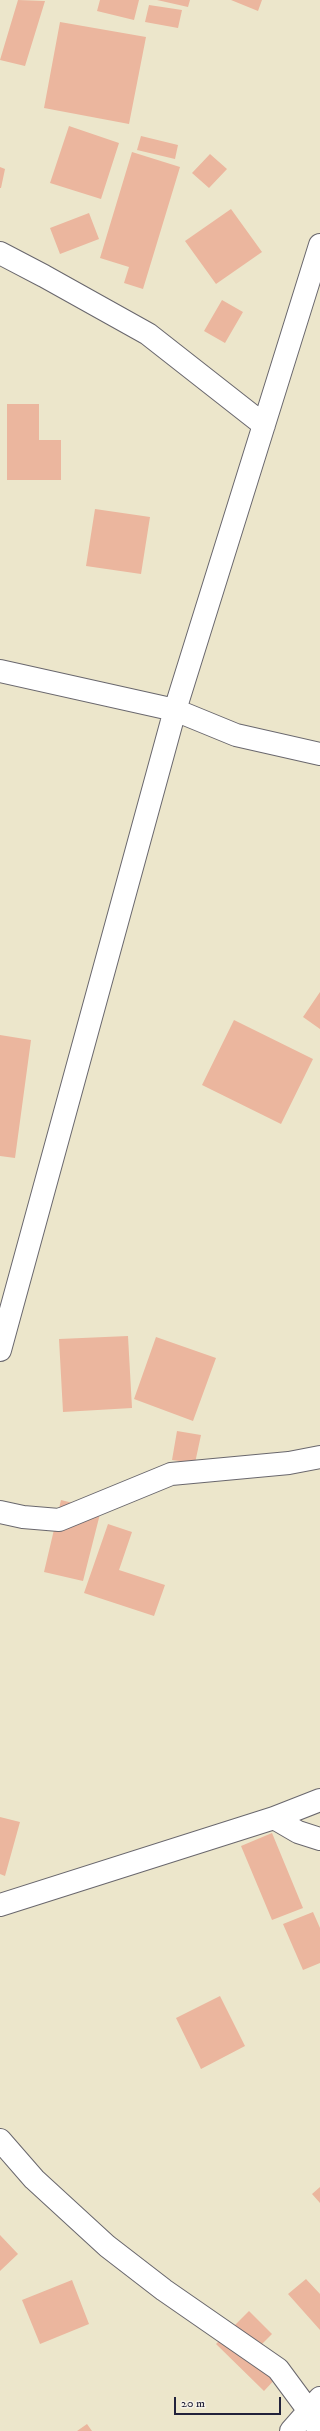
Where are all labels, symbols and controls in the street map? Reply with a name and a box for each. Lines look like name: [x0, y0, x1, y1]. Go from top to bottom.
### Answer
scale bar: [176, 2389, 283, 2415]
text: 20 m: [181, 2396, 205, 2411]

